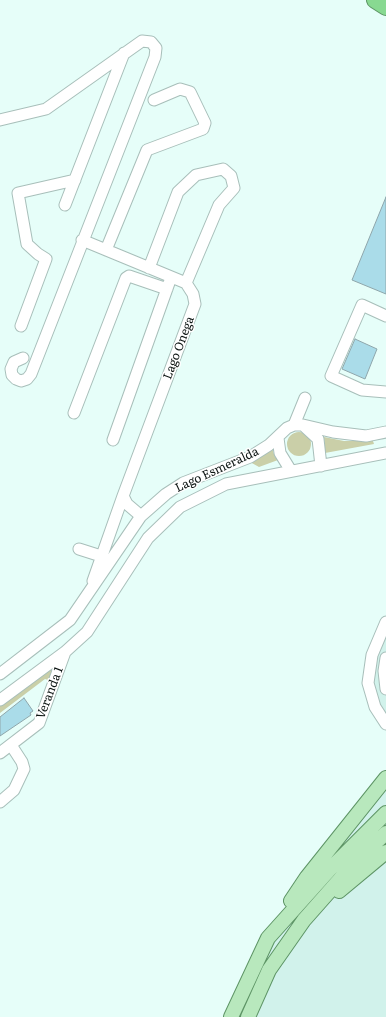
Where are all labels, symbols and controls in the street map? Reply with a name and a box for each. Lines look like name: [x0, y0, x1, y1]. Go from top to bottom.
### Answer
street label: Lago Onega: [160, 314, 198, 382]
street label: Lago Esmeralda: [173, 444, 261, 496]
street label: Veranda 1: [33, 665, 67, 721]

